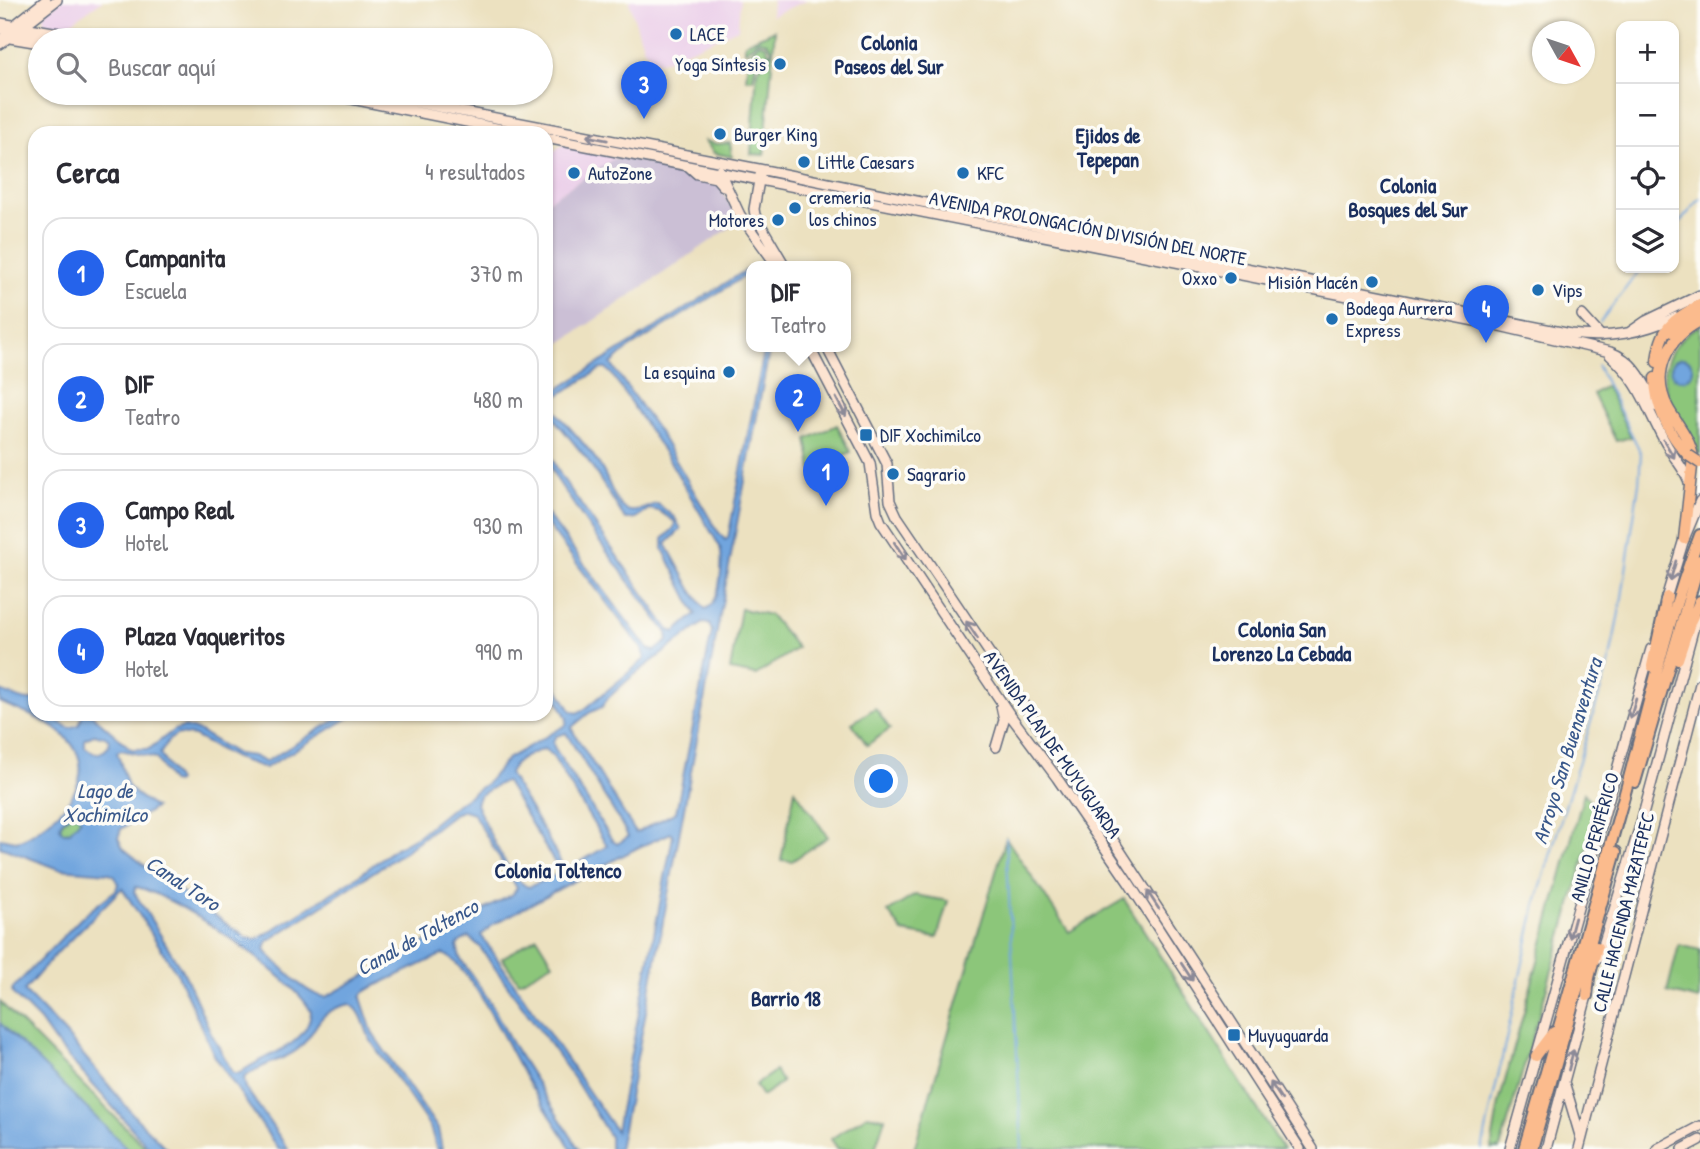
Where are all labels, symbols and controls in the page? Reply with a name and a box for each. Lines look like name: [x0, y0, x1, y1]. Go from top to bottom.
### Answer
place label: LACE: [690, 21, 726, 47]
north arrow: [1532, 21, 1595, 84]
map controls: [1616, 21, 1679, 273]
button: +: [1616, 21, 1679, 84]
marker: LACE: [668, 26, 684, 42]
search box: [28, 28, 553, 105]
district label: Colonia Paseos del Sur: [834, 28, 945, 81]
icon: search: [52, 48, 90, 86]
text: Buscar aquí: [108, 49, 216, 84]
place label: Yoga Síntesis: [675, 51, 766, 77]
marker: Yoga Síntesis: [772, 56, 788, 72]
pin: 3: [621, 61, 667, 119]
button: −: [1616, 84, 1679, 147]
place label: Burger King: [734, 121, 818, 147]
district label: Ejidos de Tepepan: [1075, 121, 1141, 175]
marker: Burger King: [712, 126, 728, 142]
one-way arrow: [586, 130, 609, 144]
button: locate: [1616, 147, 1679, 210]
place label: Little Caesars: [818, 149, 914, 175]
text: Cerca: [56, 152, 119, 192]
marker: Little Caesars: [796, 154, 812, 170]
text: 4 resultados: [425, 156, 525, 187]
place label: AutoZone: [588, 160, 653, 186]
place label: KFC: [977, 160, 1004, 186]
marker: AutoZone: [566, 165, 582, 181]
marker: KFC: [955, 165, 971, 181]
district label: Colonia Bosques del Sur: [1348, 171, 1469, 225]
place label: cremeria los chinos: [809, 184, 877, 232]
street label: AVENIDA PROLONGACIÓN DIVISIÓN DEL NORTE: [927, 184, 1249, 272]
marker: cremeria los chinos: [787, 200, 803, 216]
place label: Motores: [709, 207, 764, 233]
button: layers: [1616, 210, 1679, 273]
marker: Motores: [770, 212, 786, 228]
text: Campanita: [125, 240, 225, 275]
text: 1: [77, 258, 85, 289]
text: 370 m: [470, 258, 523, 289]
popup: [746, 261, 851, 352]
place label: Oxxo: [1182, 265, 1217, 291]
place label: Misión Macén: [1268, 269, 1358, 295]
marker: Oxxo: [1223, 270, 1239, 286]
text: DIF: [771, 274, 799, 309]
marker: Misión Macén: [1364, 274, 1380, 290]
text: Escuela: [125, 275, 186, 306]
place label: Vips: [1552, 277, 1582, 303]
marker: Vips: [1530, 282, 1546, 298]
pin: 4: [1463, 285, 1509, 343]
place label: Bodega Aurrera Express: [1346, 295, 1453, 343]
text: Teatro: [771, 309, 826, 340]
marker: Bodega Aurrera Express: [1324, 311, 1340, 327]
place label: La esquina: [645, 359, 716, 385]
marker: La esquina: [721, 364, 737, 380]
text: DIF: [125, 366, 153, 401]
pin: 2: [775, 374, 821, 432]
text: 2: [76, 384, 86, 415]
text: 480 m: [473, 384, 523, 415]
one-way arrow: [835, 396, 849, 416]
text: Teatro: [125, 401, 180, 432]
place label: DIF Xochimilco: [880, 422, 981, 448]
marker: DIF Xochimilco: [858, 427, 874, 443]
one-way arrow: [1663, 438, 1677, 458]
pin: 1: [803, 448, 849, 506]
place label: Sagrario: [907, 461, 966, 487]
marker: Sagrario: [885, 466, 901, 482]
text: Campo Real: [125, 492, 234, 527]
text: 3: [76, 510, 86, 541]
text: 930 m: [473, 510, 523, 541]
text: Hotel: [125, 527, 168, 558]
one-way arrow: [893, 540, 907, 560]
one-way arrow: [1666, 560, 1679, 582]
district label: Colonia San Lorenzo La Cebada: [1213, 615, 1352, 668]
text: Plaza Vaqueritos: [125, 618, 285, 653]
one-way arrow: [965, 620, 979, 640]
text: 4: [77, 636, 85, 667]
text: 990 m: [475, 636, 523, 667]
street label: AVENIDA PLAN DE MUYUGUARDA: [978, 645, 1128, 843]
water label: Arroyo San Buenaventura: [1525, 652, 1610, 847]
text: Hotel: [125, 653, 168, 684]
one-way arrow: [1626, 698, 1639, 720]
your location: [864, 764, 898, 798]
street label: ANILLO PERIFÉRICO: [1563, 769, 1625, 905]
water label: Lago de Xochimilco: [63, 776, 149, 829]
street label: CALLE HACIENDA MAZATEPEC: [1586, 809, 1660, 1015]
water label: Canal Toro: [140, 848, 227, 919]
district label: Colonia Toltenco: [495, 856, 622, 885]
water label: Canal de Toltenco: [351, 891, 484, 982]
one-way arrow: [1146, 891, 1160, 911]
one-way arrow: [1564, 917, 1577, 939]
one-way arrow: [1180, 962, 1194, 982]
district label: Barrio 18: [751, 984, 821, 1013]
place label: Muyuguarda: [1248, 1022, 1329, 1048]
marker: Muyuguarda: [1226, 1027, 1242, 1043]
one-way arrow: [1565, 1049, 1578, 1072]
one-way arrow: [1269, 1082, 1283, 1102]

